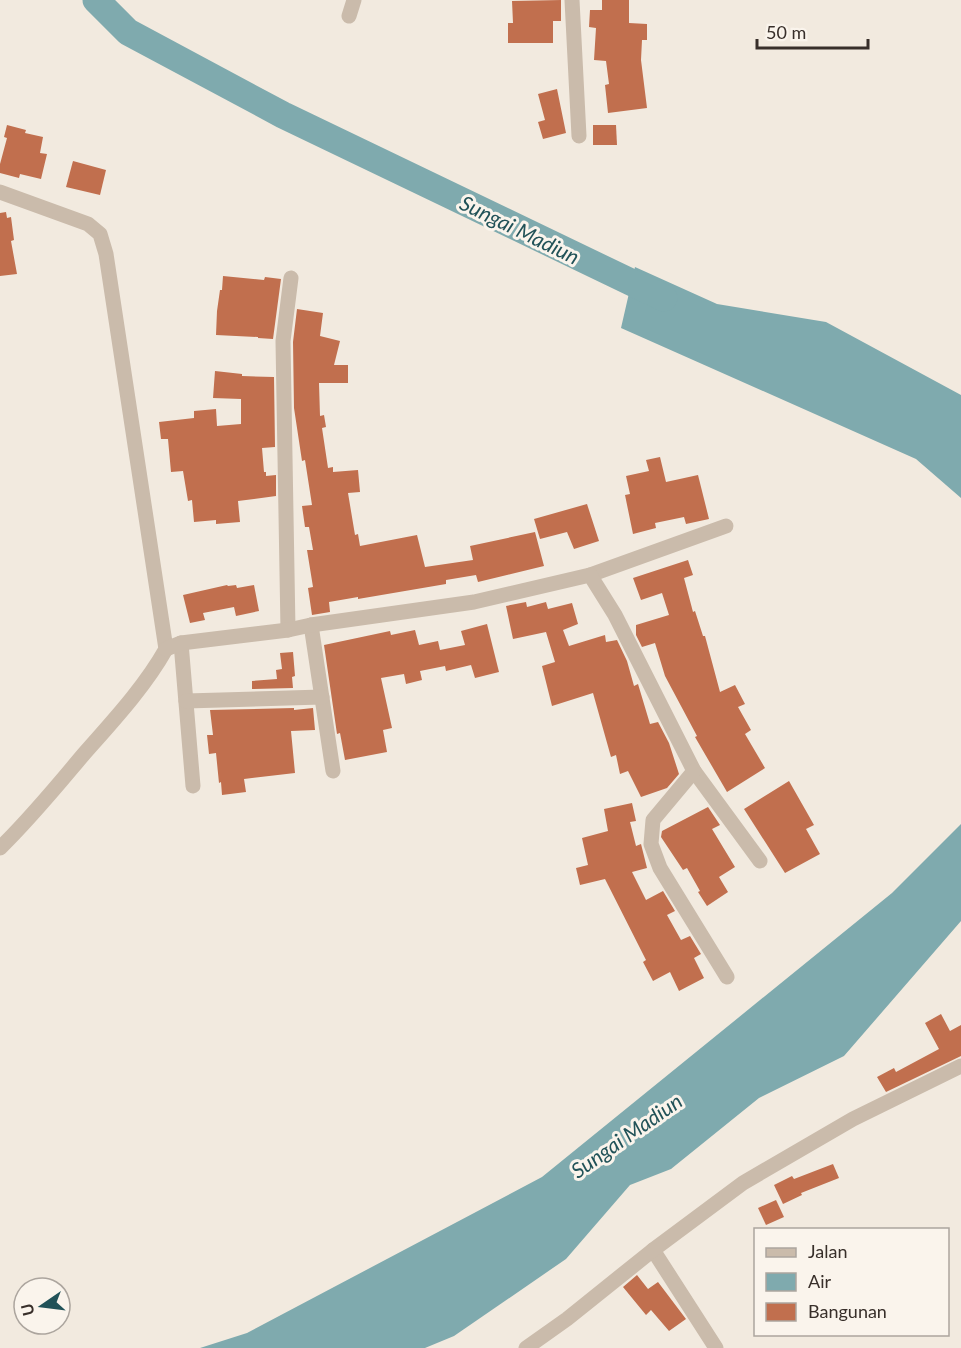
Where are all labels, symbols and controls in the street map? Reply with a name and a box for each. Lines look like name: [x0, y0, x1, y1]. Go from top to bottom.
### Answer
scale bar: [757, 12, 868, 50]
text: 50 m: [766, 21, 806, 43]
water label: Sungai Madiun: [456, 189, 584, 269]
water label: Sungai Madiun: [566, 1088, 686, 1182]
legend: [754, 1228, 949, 1336]
text: Jalan: [808, 1240, 847, 1262]
text: Air: [808, 1270, 831, 1292]
north arrow: [12, 1276, 72, 1336]
text: Bangunan: [808, 1300, 887, 1322]
text: U: [16, 1302, 38, 1318]

